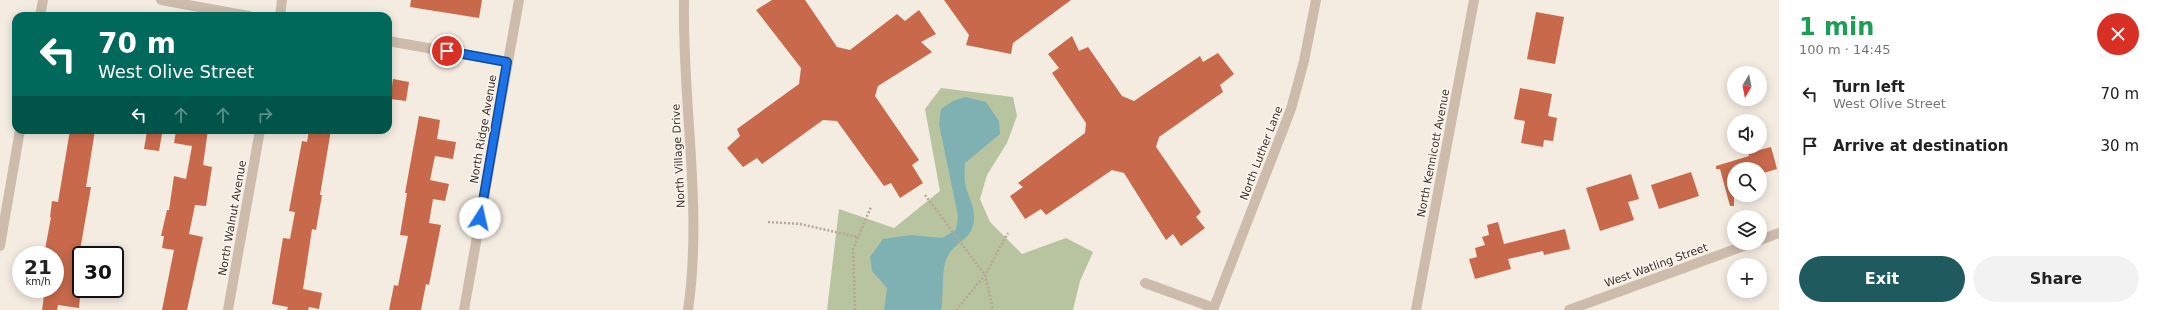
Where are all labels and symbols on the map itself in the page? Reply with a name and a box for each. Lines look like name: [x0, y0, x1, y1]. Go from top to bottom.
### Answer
pin: [430, 34, 464, 68]
north arrow: [1727, 66, 1767, 106]
street label: North Ridge Avenue: [468, 74, 499, 184]
street label: North Kennicott Avenue: [1415, 88, 1452, 218]
street label: North Village Drive: [669, 103, 688, 208]
street label: North Luther Lane: [1238, 104, 1286, 202]
street label: North Walnut Avenue: [216, 159, 249, 277]
position arrow: [459, 197, 501, 239]
street label: West Watling Street: [1603, 241, 1710, 290]
speed limit sign: 30: [72, 246, 124, 298]

